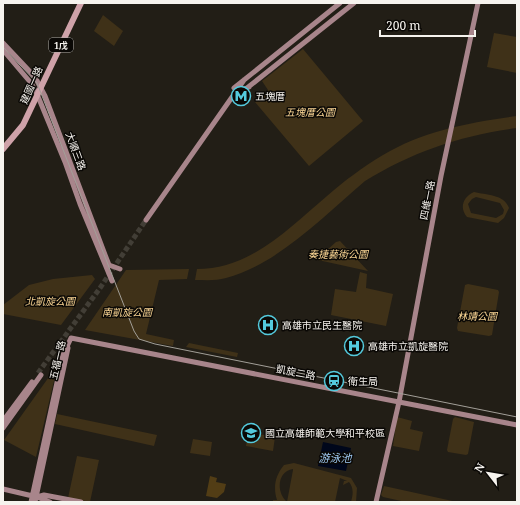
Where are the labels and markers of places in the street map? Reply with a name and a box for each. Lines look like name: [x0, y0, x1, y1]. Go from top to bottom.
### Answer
metro station icon: 五塊厝: [230, 85, 252, 107]
place label: 五塊厝: [255, 89, 285, 103]
hospital icon: 高雄市立民生醫院: [257, 314, 279, 336]
place label: 高雄市立民生醫院: [282, 318, 362, 332]
hospital icon: 高雄市立凱旋醫院: [343, 335, 365, 357]
place label: 高雄市立凱旋醫院: [368, 339, 448, 353]
station icon: 衛生局: [323, 370, 345, 392]
place label: 衛生局: [348, 374, 378, 388]
school or university icon: 國立高雄師範大學和平校區: [240, 422, 262, 444]
place label: 國立高雄師範大學和平校區: [265, 426, 385, 440]

